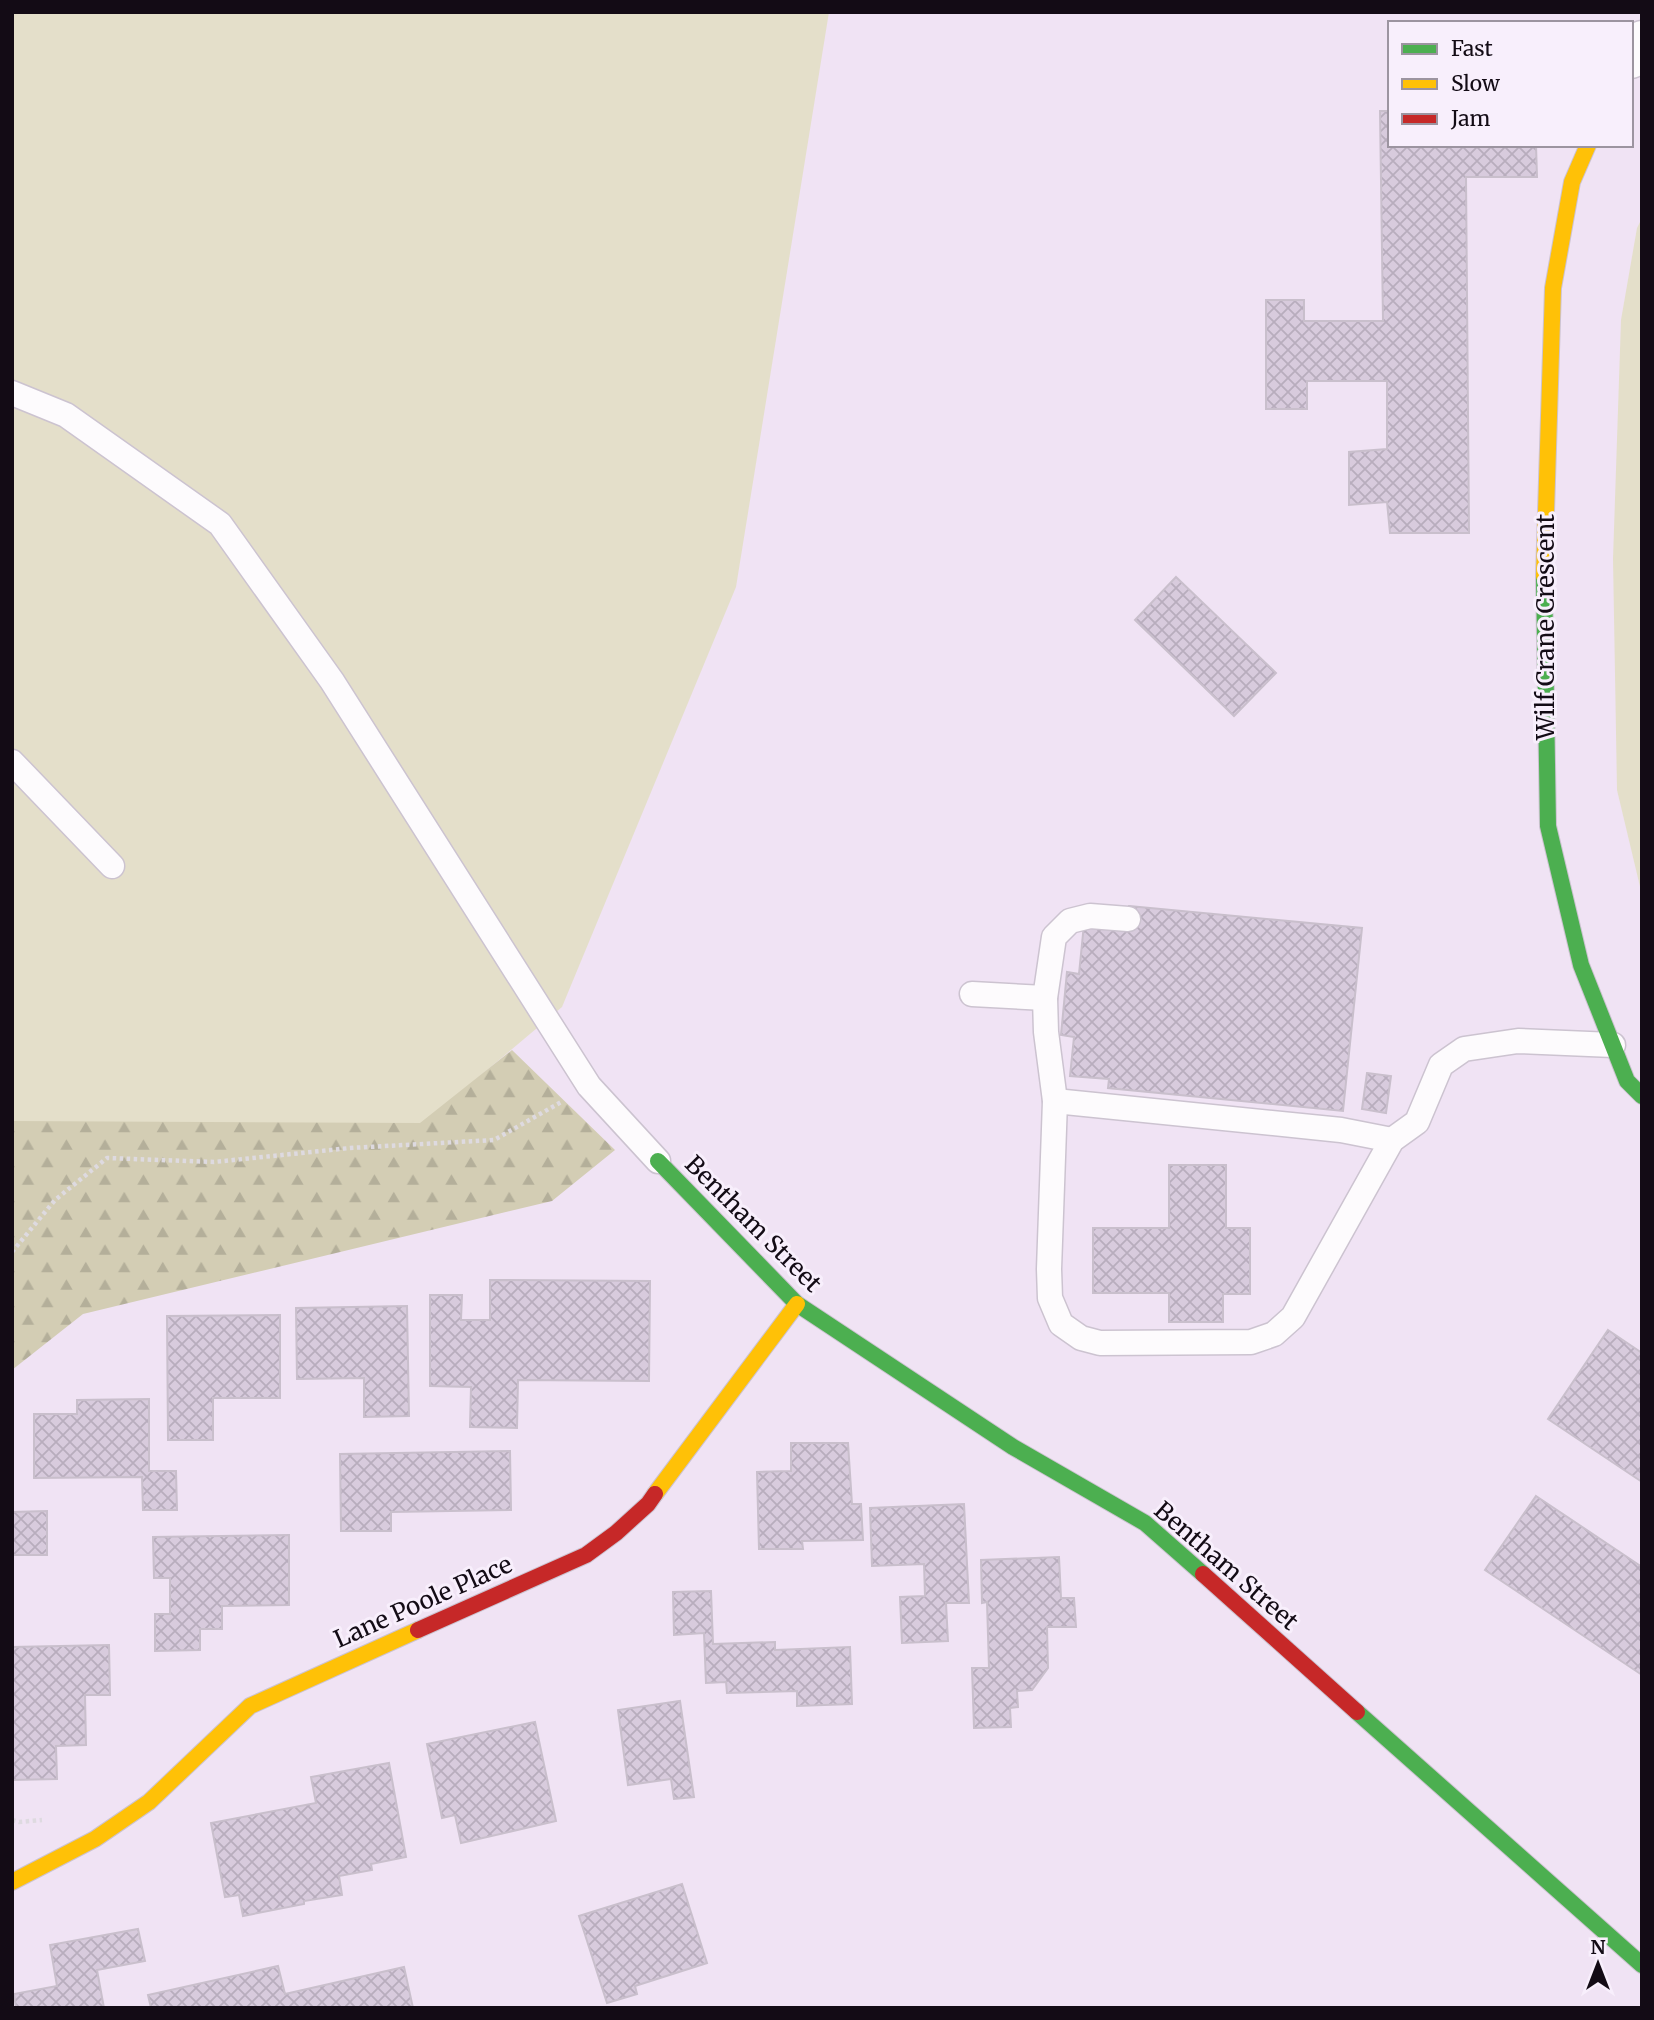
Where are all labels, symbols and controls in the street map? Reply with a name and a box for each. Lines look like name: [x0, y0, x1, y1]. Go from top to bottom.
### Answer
legend: [1388, 21, 1633, 147]
text: Fast: [1451, 35, 1493, 62]
text: Slow: [1451, 70, 1500, 97]
text: Jam: [1450, 105, 1490, 132]
street label: Wilf Crane Crescent: [1530, 513, 1561, 741]
street label: Bentham Street: [678, 1149, 829, 1299]
street label: Bentham Street: [1148, 1495, 1305, 1637]
street label: Lane Poole Place: [329, 1548, 517, 1655]
north arrow: [1563, 1929, 1633, 1999]
text: N: [1590, 1935, 1606, 1959]

